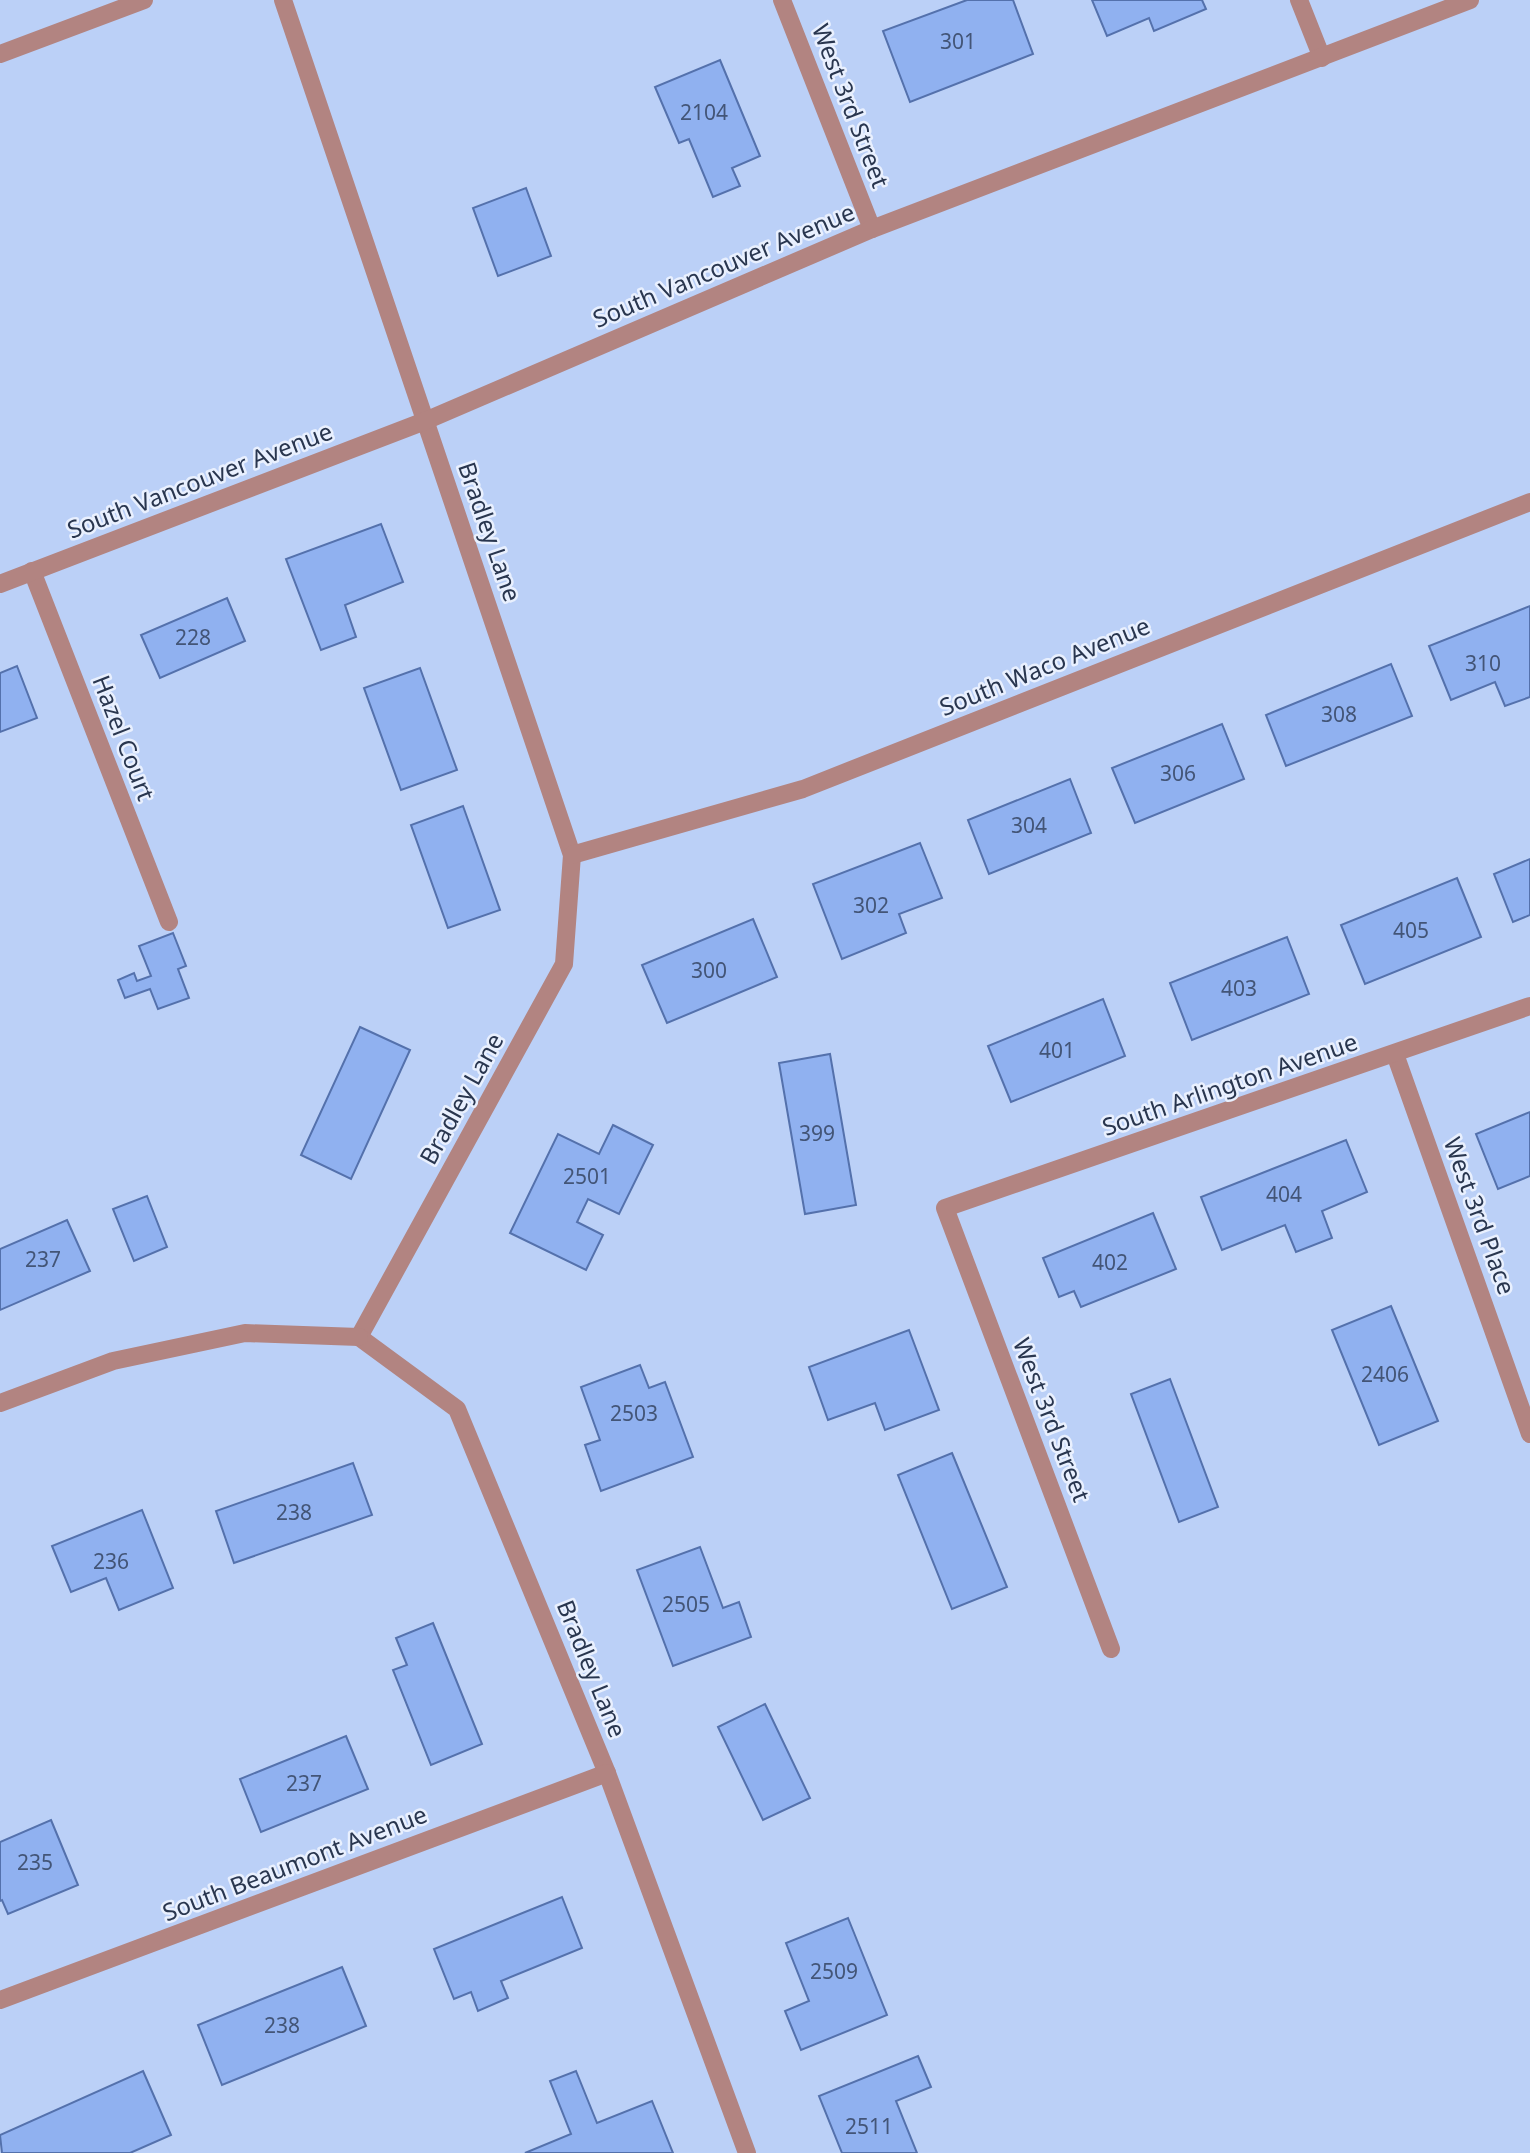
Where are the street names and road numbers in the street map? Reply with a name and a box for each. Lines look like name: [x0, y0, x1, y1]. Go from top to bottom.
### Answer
street label: West 3rd Street: [805, 19, 898, 192]
street label: South Vancouver Avenue: [587, 194, 859, 335]
street label: South Vancouver Avenue: [62, 414, 337, 545]
street label: Bradley Lane: [451, 457, 530, 606]
street label: South Waco Avenue: [934, 608, 1155, 723]
street label: Hazel Court: [85, 670, 164, 805]
street label: South Arlington Avenue: [1097, 1024, 1362, 1143]
street label: Bradley Lane: [411, 1027, 510, 1170]
street label: West 3rd Place: [1437, 1132, 1524, 1299]
street label: West 3rd Street: [1006, 1333, 1099, 1506]
street label: Bradley Lane: [550, 1595, 635, 1742]
street label: South Beaumont Avenue: [158, 1797, 431, 1928]

